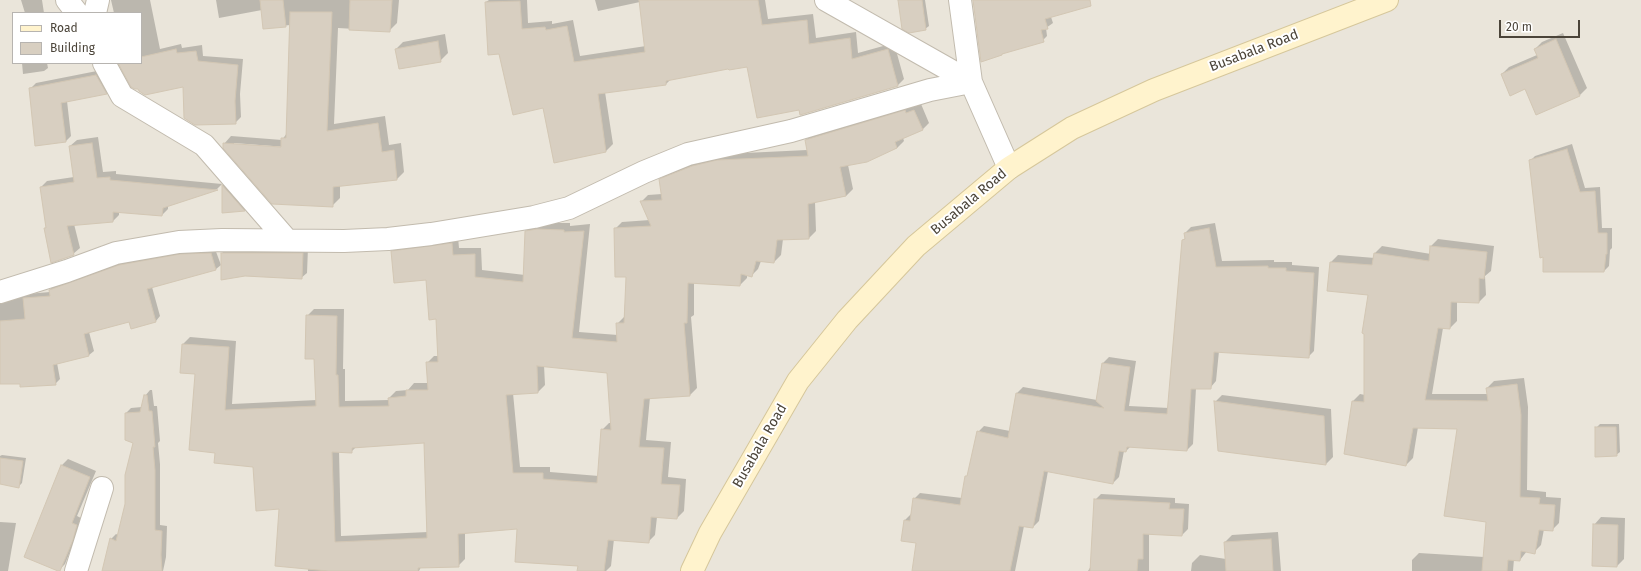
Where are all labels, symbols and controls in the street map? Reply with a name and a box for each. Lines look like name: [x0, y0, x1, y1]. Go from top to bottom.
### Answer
legend: [12, 12, 142, 64]
scale bar: [1501, 12, 1582, 38]
text: 20 m: [1506, 20, 1532, 34]
text: Road: [50, 21, 78, 35]
street label: Busabala Road: [1207, 26, 1301, 76]
text: Building: [50, 41, 95, 55]
street label: Busabala Road: [928, 165, 1010, 239]
street label: Busabala Road: [729, 401, 791, 491]

